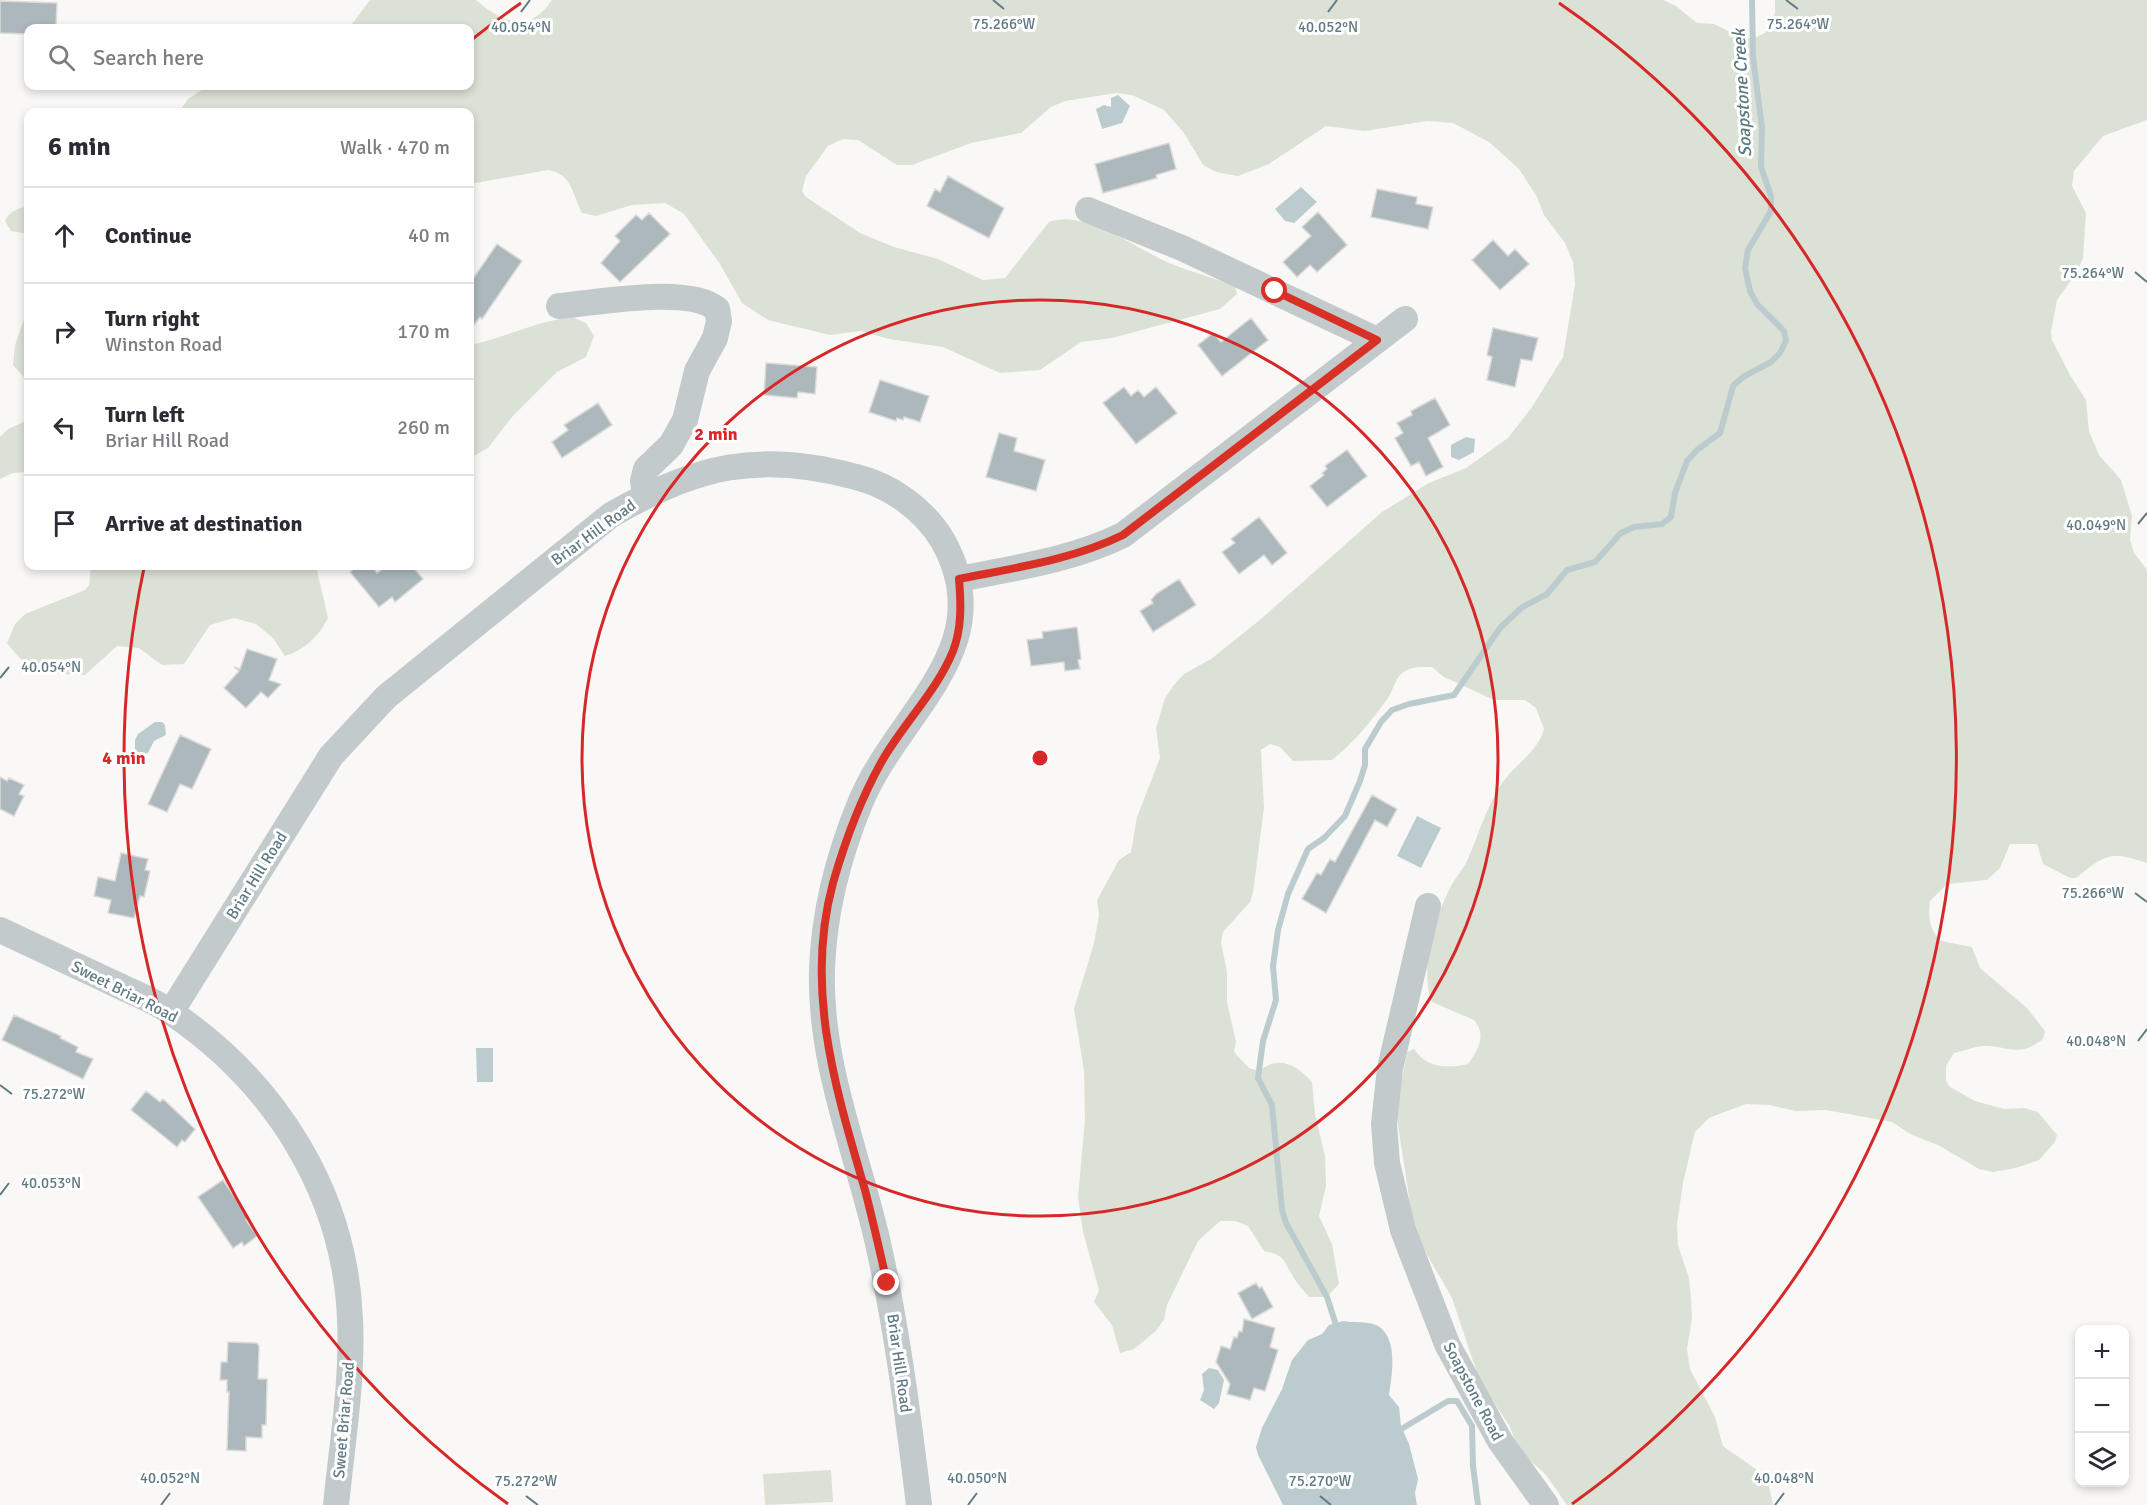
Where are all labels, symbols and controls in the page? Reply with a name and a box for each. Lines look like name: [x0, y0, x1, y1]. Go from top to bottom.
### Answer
text: 75.266°W: [973, 15, 1036, 33]
text: 75.264°W: [1767, 15, 1830, 33]
text: 40.054°N: [491, 18, 551, 36]
text: 40.052°N: [1298, 18, 1358, 36]
search box: [24, 24, 474, 90]
water label: Soapstone Creek: [1728, 26, 1756, 158]
icon: search: [45, 41, 78, 74]
text: Search here: [93, 44, 204, 71]
text: 6 min: [48, 131, 111, 163]
text: Walk · 470 m: [340, 135, 450, 160]
icon: ahead: [48, 219, 81, 252]
text: Continue: [105, 222, 192, 249]
text: 40 m: [408, 223, 450, 248]
text: 75.264°W: [2062, 264, 2125, 282]
route start: [1261, 277, 1287, 303]
text: Turn right: [105, 305, 200, 332]
icon: right: [48, 315, 81, 348]
text: 170 m: [397, 319, 450, 344]
text: Winston Road: [105, 332, 222, 357]
text: Turn left: [105, 401, 185, 428]
icon: left: [48, 411, 81, 444]
text: 260 m: [397, 415, 450, 440]
text: 2 min: [694, 423, 738, 445]
text: Briar Hill Road: [105, 428, 229, 453]
street label: Briar Hill Road: [547, 495, 640, 570]
icon: arrive: [48, 507, 81, 540]
text: Arrive at destination: [105, 510, 302, 537]
text: 40.049°N: [2066, 516, 2126, 534]
text: 40.054°N: [21, 658, 81, 676]
text: 4 min: [102, 747, 146, 769]
centre of rings: [1030, 748, 1050, 768]
street label: Briar Hill Road: [222, 828, 292, 923]
text: 75.266°W: [2062, 884, 2125, 902]
street label: Sweet Briar Road: [68, 956, 181, 1027]
text: 40.048°N: [2066, 1032, 2126, 1050]
text: 75.272°W: [23, 1085, 86, 1103]
text: 40.053°N: [21, 1174, 81, 1192]
route end: [873, 1269, 899, 1295]
street label: Briar Hill Road: [882, 1312, 916, 1414]
map controls: [2075, 1325, 2129, 1487]
button: +: [2075, 1325, 2129, 1379]
street label: Soapstone Road: [1439, 1339, 1508, 1444]
street label: Sweet Briar Road: [329, 1361, 359, 1479]
button: −: [2075, 1379, 2129, 1433]
button: layers: [2075, 1433, 2129, 1487]
text: 40.052°N: [140, 1469, 200, 1487]
text: 40.050°N: [947, 1469, 1007, 1487]
text: 40.048°N: [1754, 1469, 1814, 1487]
text: 75.272°W: [495, 1472, 558, 1490]
text: 75.270°W: [1289, 1472, 1352, 1490]

